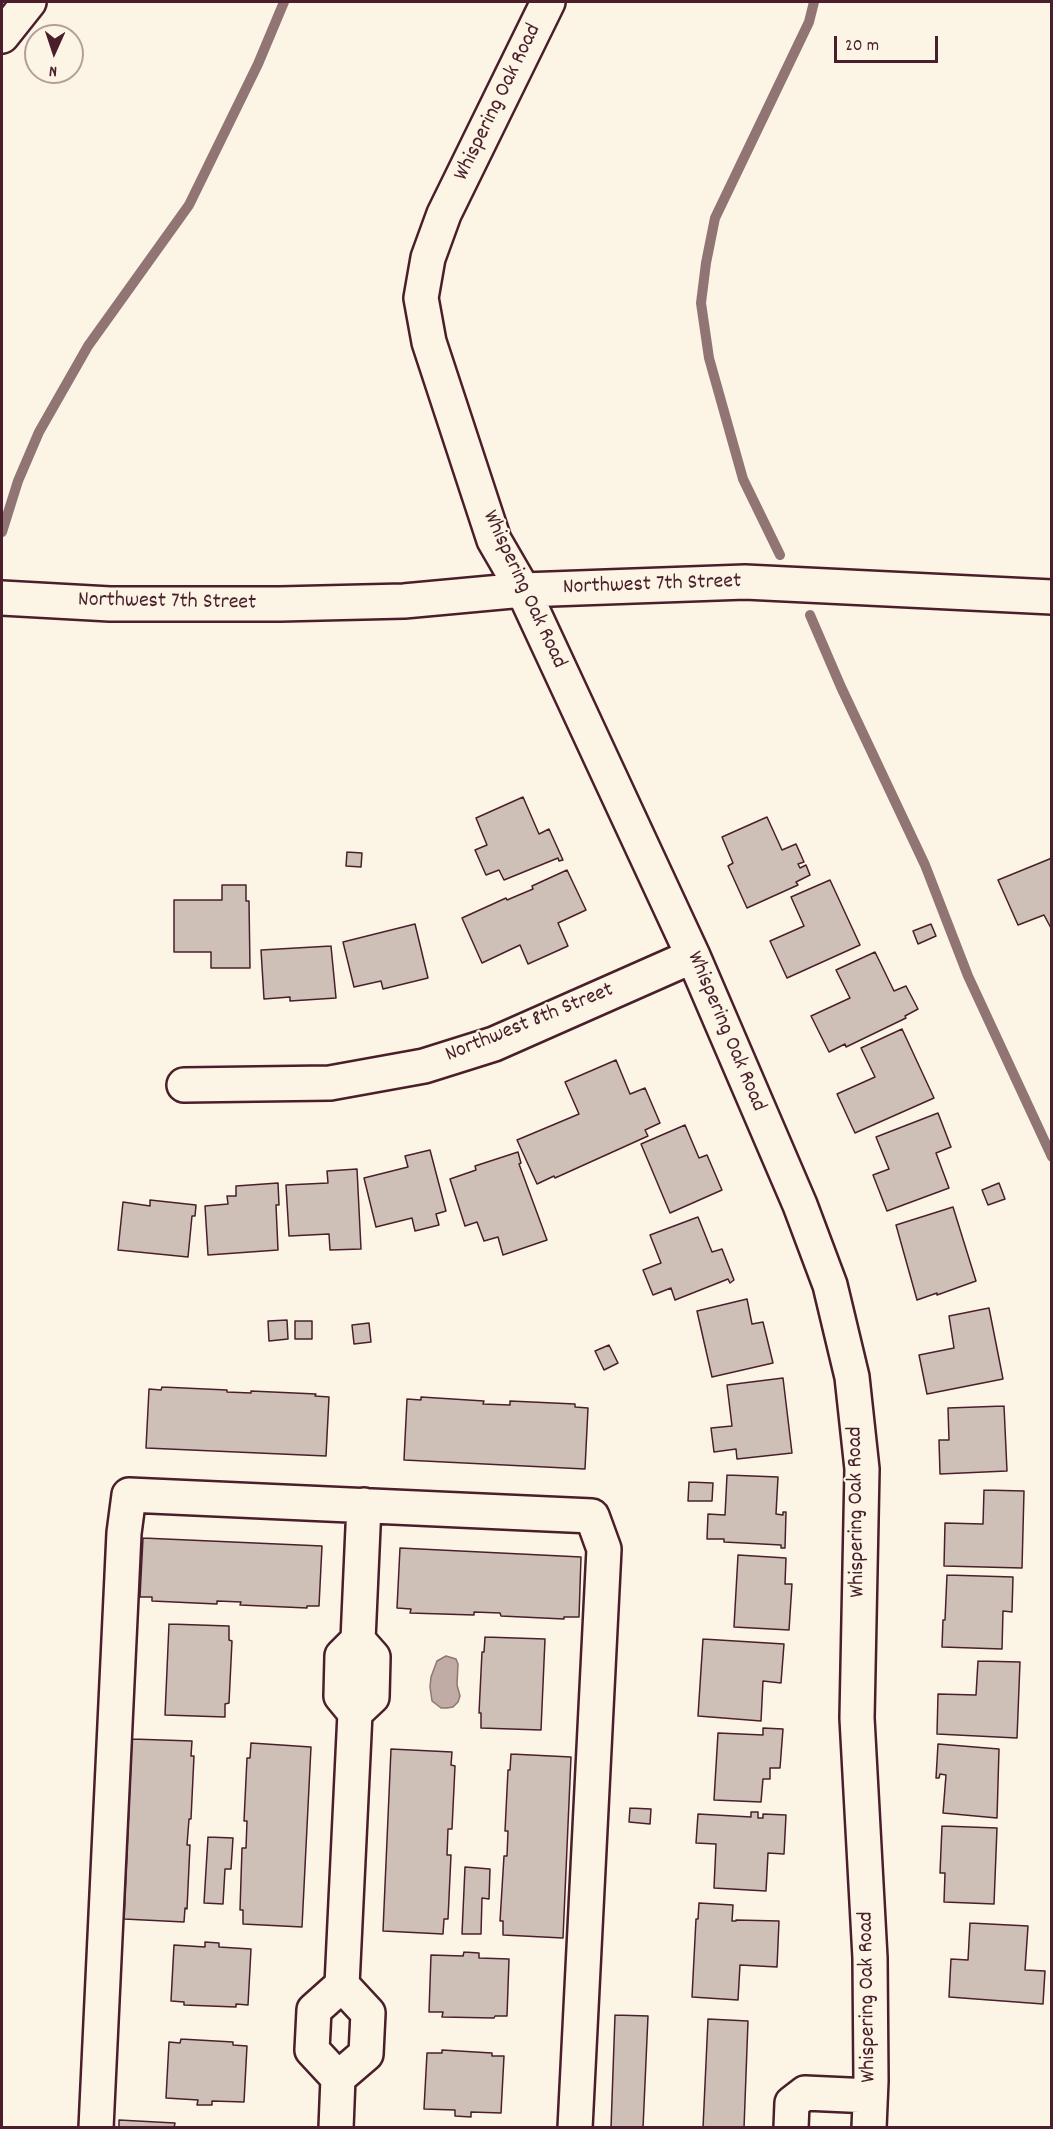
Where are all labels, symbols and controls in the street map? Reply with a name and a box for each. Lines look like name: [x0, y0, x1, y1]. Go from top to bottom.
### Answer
street label: Whispering Oak Road: [450, 20, 548, 186]
north arrow: [24, 24, 84, 84]
scale bar: [837, 24, 940, 62]
text: 20 m: [845, 34, 879, 59]
text: N: [49, 59, 58, 82]
street label: Whispering Oak Road: [475, 507, 571, 673]
street label: Northwest 7th Street: [562, 570, 742, 602]
street label: Northwest 7th Street: [78, 588, 256, 618]
street label: Whispering Oak Road: [679, 948, 771, 1116]
street label: Northwest 8th Street: [442, 978, 618, 1070]
street label: Whispering Oak Road: [843, 1426, 873, 1598]
street label: Whispering Oak Road: [854, 1911, 884, 2083]

